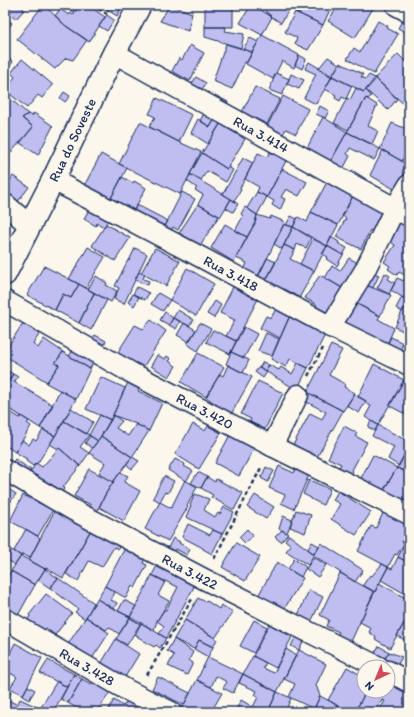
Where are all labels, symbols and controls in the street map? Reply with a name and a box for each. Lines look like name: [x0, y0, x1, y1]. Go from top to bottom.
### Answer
street label: Rua do Soveste: [45, 95, 100, 185]
street label: Rua 3.414: [230, 113, 292, 157]
street label: Rua 3.418: [200, 252, 261, 296]
street label: Rua 3.420: [173, 390, 236, 433]
street label: Rua 3.422: [159, 550, 221, 594]
street label: Rua 3.428: [56, 645, 118, 690]
north arrow: [356, 659, 396, 699]
text: N: [362, 679, 377, 693]

